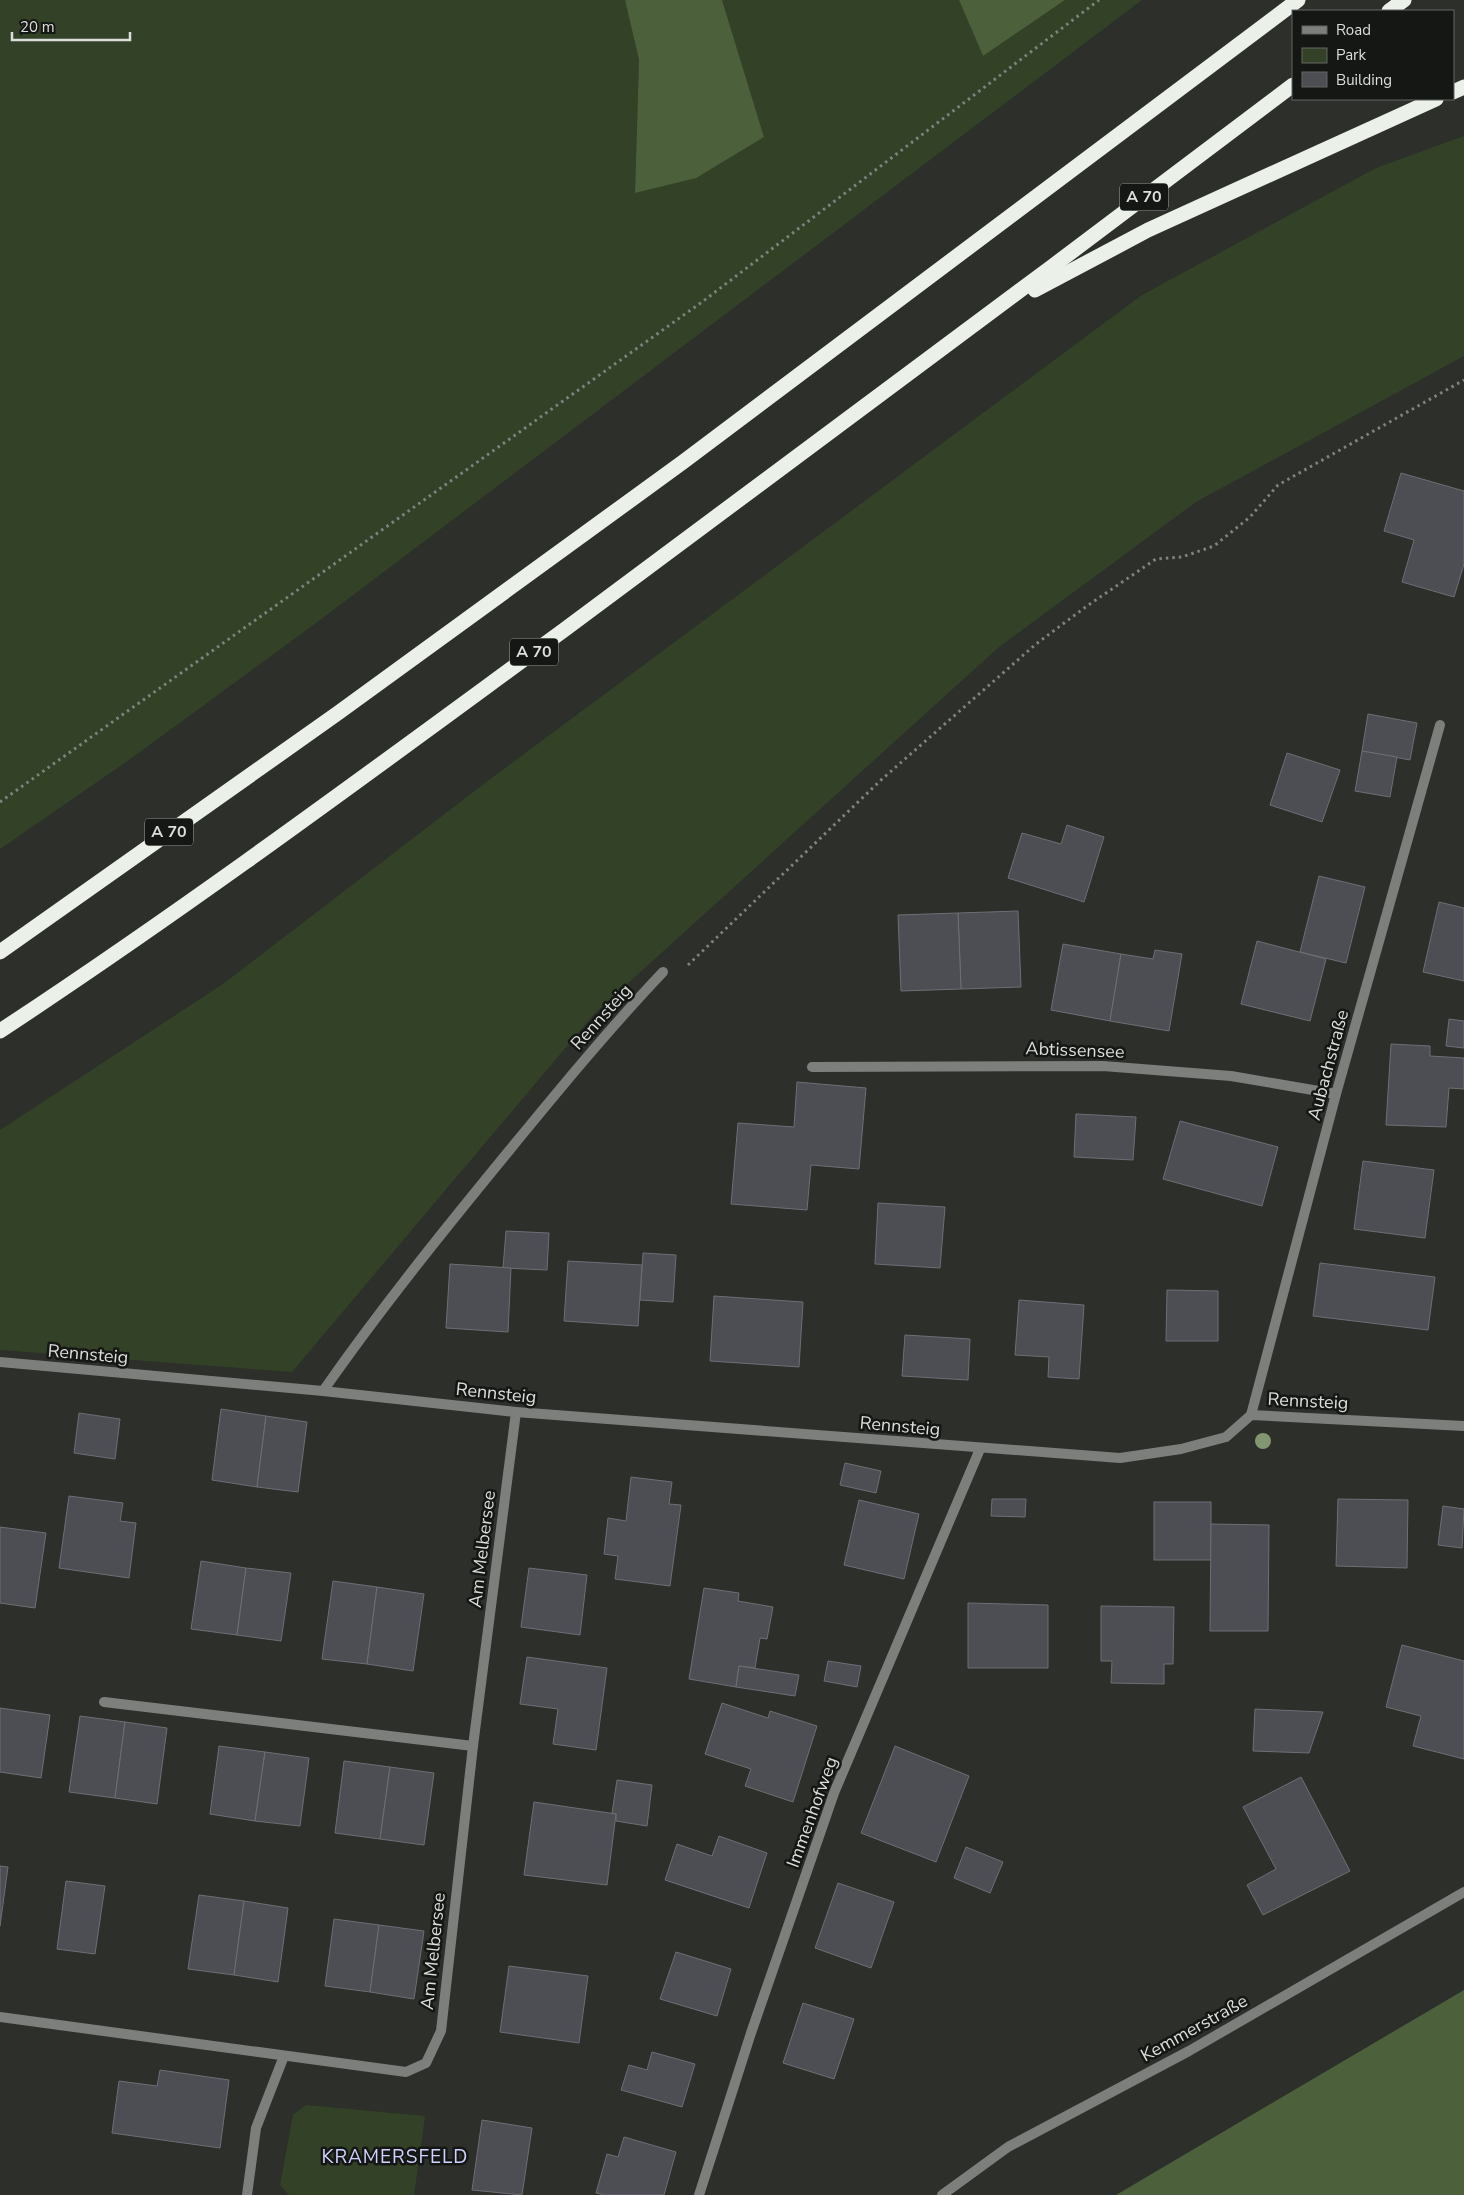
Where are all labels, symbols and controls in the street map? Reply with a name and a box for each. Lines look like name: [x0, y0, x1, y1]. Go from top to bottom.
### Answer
scale bar: [12, 10, 130, 42]
legend: [1292, 10, 1454, 100]
text: 20 m: [20, 17, 55, 37]
text: Road: [1336, 20, 1371, 40]
text: Park: [1336, 45, 1366, 65]
text: Building: [1336, 70, 1392, 90]
road number: A 70: [1120, 183, 1168, 210]
road number: A 70: [510, 638, 558, 666]
road number: A 70: [145, 819, 193, 846]
street label: Rennsteig: [565, 979, 637, 1055]
street label: Aubachstraße: [1302, 1007, 1354, 1123]
street label: Abtissensee: [1025, 1036, 1125, 1064]
street label: Rennsteig: [47, 1339, 129, 1369]
street label: Rennsteig: [454, 1377, 538, 1409]
street label: Rennsteig: [1267, 1387, 1349, 1415]
street label: Rennsteig: [859, 1411, 941, 1441]
street label: Am Melbersee: [463, 1489, 501, 1609]
street label: Immenhofweg: [781, 1753, 843, 1871]
street label: Am Melbersee: [415, 1891, 451, 2011]
street label: Kemmerstraße: [1136, 1989, 1252, 2067]
district label: KRAMERSFELD: [322, 2144, 468, 2170]

